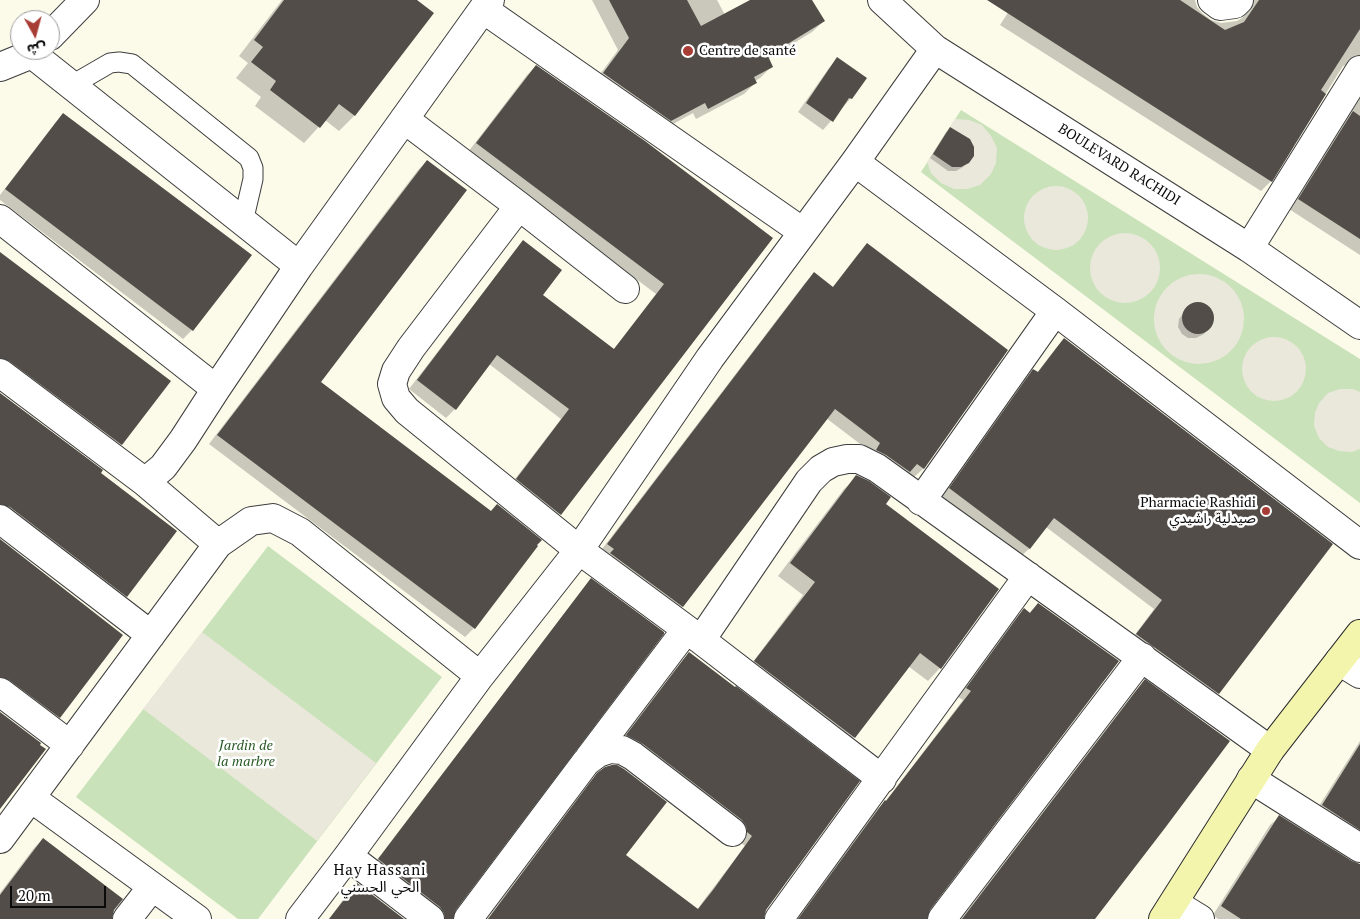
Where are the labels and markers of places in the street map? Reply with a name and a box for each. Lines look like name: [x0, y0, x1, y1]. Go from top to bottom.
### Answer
place label: Centre de santé: [699, 43, 796, 59]
marker: Centre de santé: [681, 44, 695, 58]
place label: Pharmacie Rashidi صيدلية راشيدي: [1140, 495, 1256, 528]
marker: Pharmacie Rashidi صيدلية راشيدي: [1260, 505, 1272, 517]

